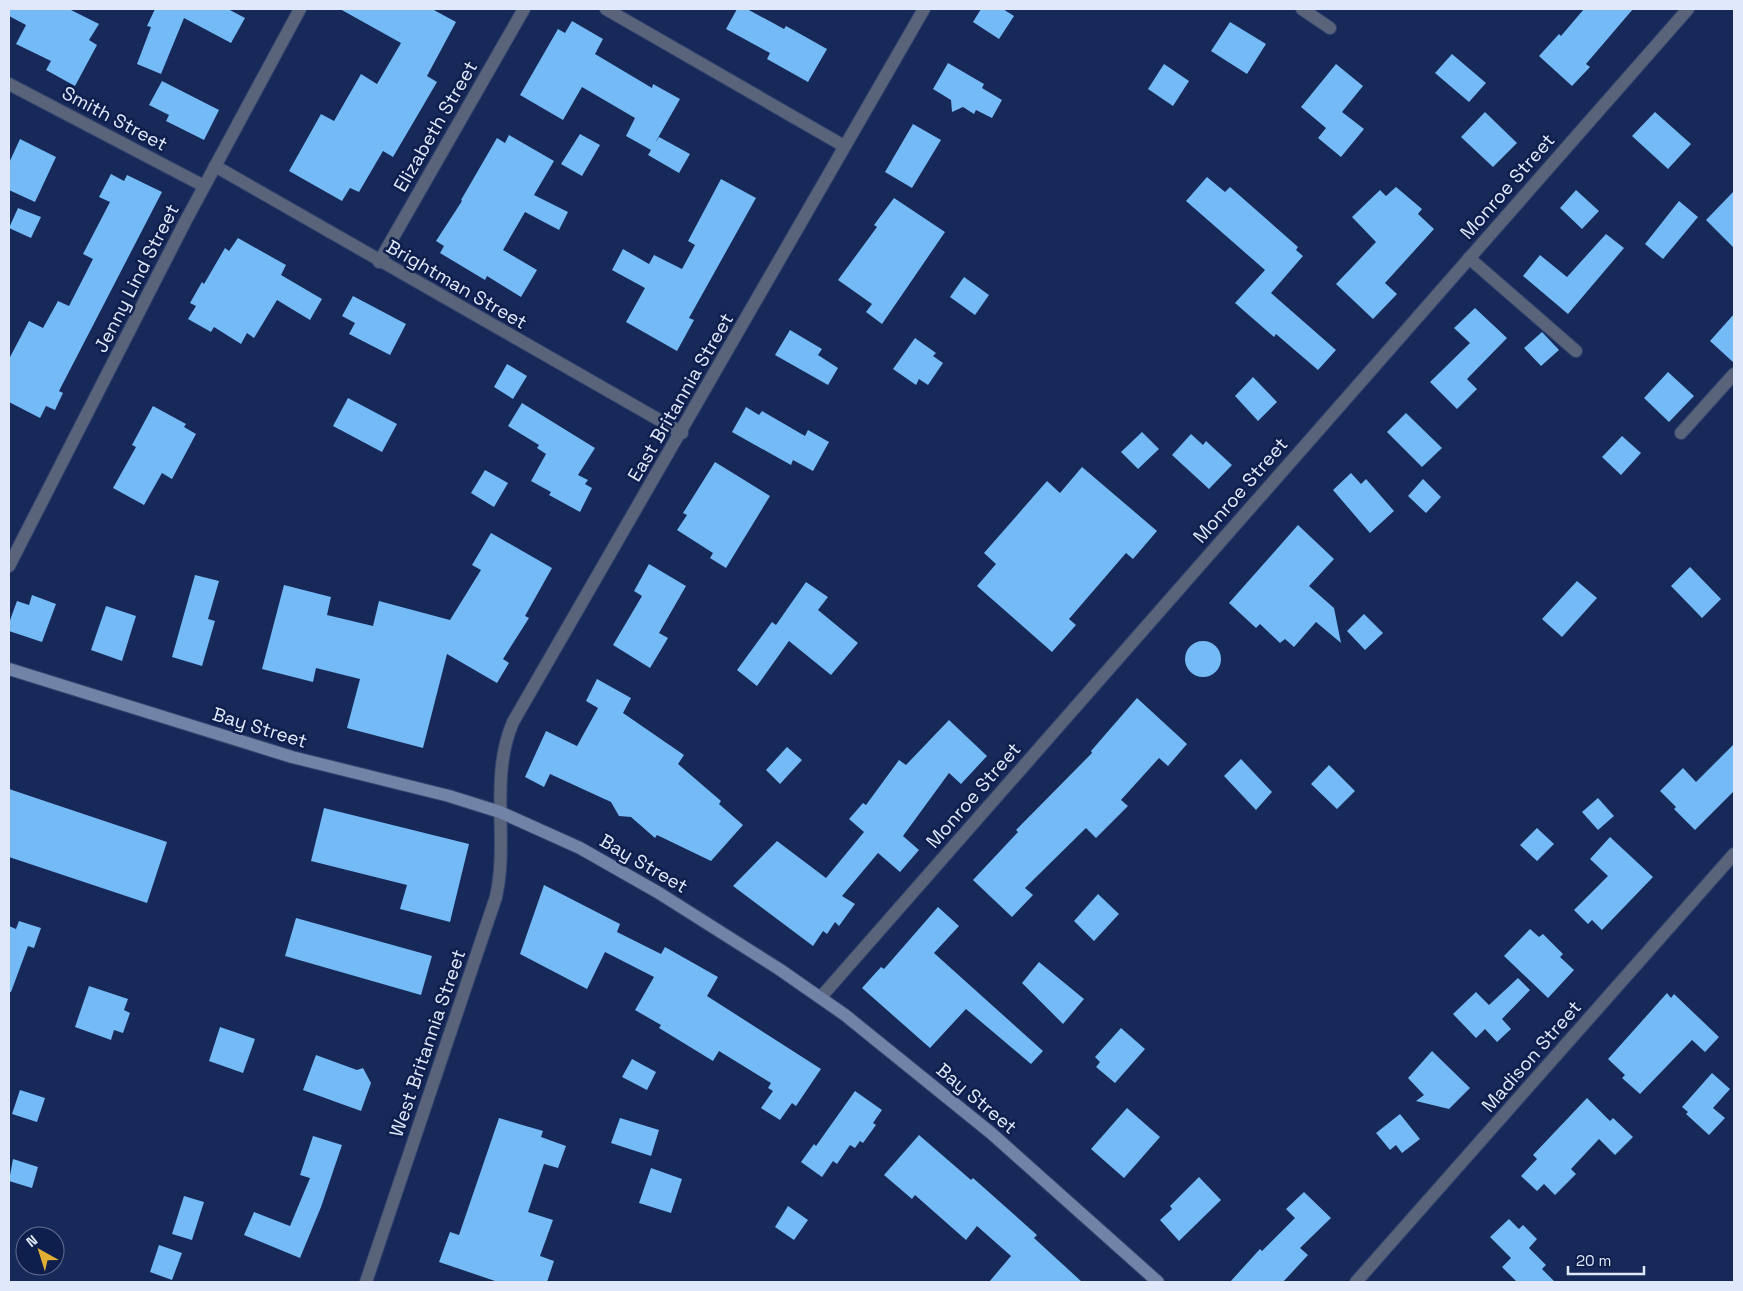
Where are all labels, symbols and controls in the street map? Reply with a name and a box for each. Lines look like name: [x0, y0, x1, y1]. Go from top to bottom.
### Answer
street label: Elizabeth Street: [388, 56, 483, 196]
street label: Smith Street: [58, 80, 172, 157]
street label: Monroe Street: [1454, 128, 1560, 245]
street label: Jenny Lind Street: [88, 200, 185, 357]
street label: Brightman Street: [382, 234, 532, 335]
street label: East Britannia Street: [622, 308, 739, 486]
street label: Monroe Street: [1187, 432, 1293, 549]
street label: Bay Street: [209, 701, 310, 754]
street label: Monroe Street: [920, 737, 1026, 854]
street label: Bay Street: [595, 828, 692, 899]
street label: West Britannia Street: [384, 946, 471, 1140]
street label: Madison Street: [1476, 995, 1587, 1117]
street label: Bay Street: [931, 1057, 1022, 1139]
north arrow: [15, 1226, 65, 1276]
text: N: [23, 1231, 41, 1251]
scale bar: [1568, 1244, 1644, 1276]
text: 20 m: [1576, 1251, 1611, 1270]

